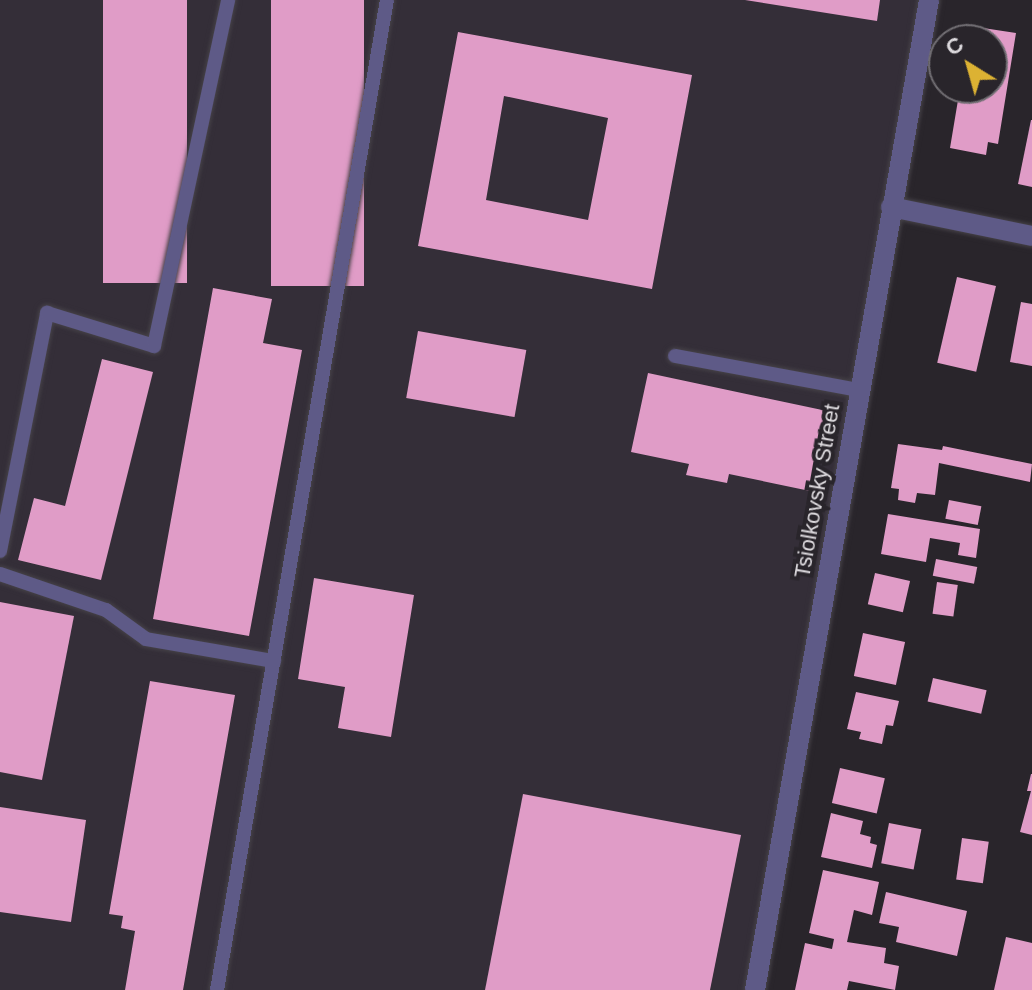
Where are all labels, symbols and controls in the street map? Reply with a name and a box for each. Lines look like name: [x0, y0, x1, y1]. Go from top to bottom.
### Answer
north arrow: [928, 24, 1008, 104]
text: С: [941, 31, 968, 61]
street label: Tsiolkovsky Street: [789, 402, 845, 580]

